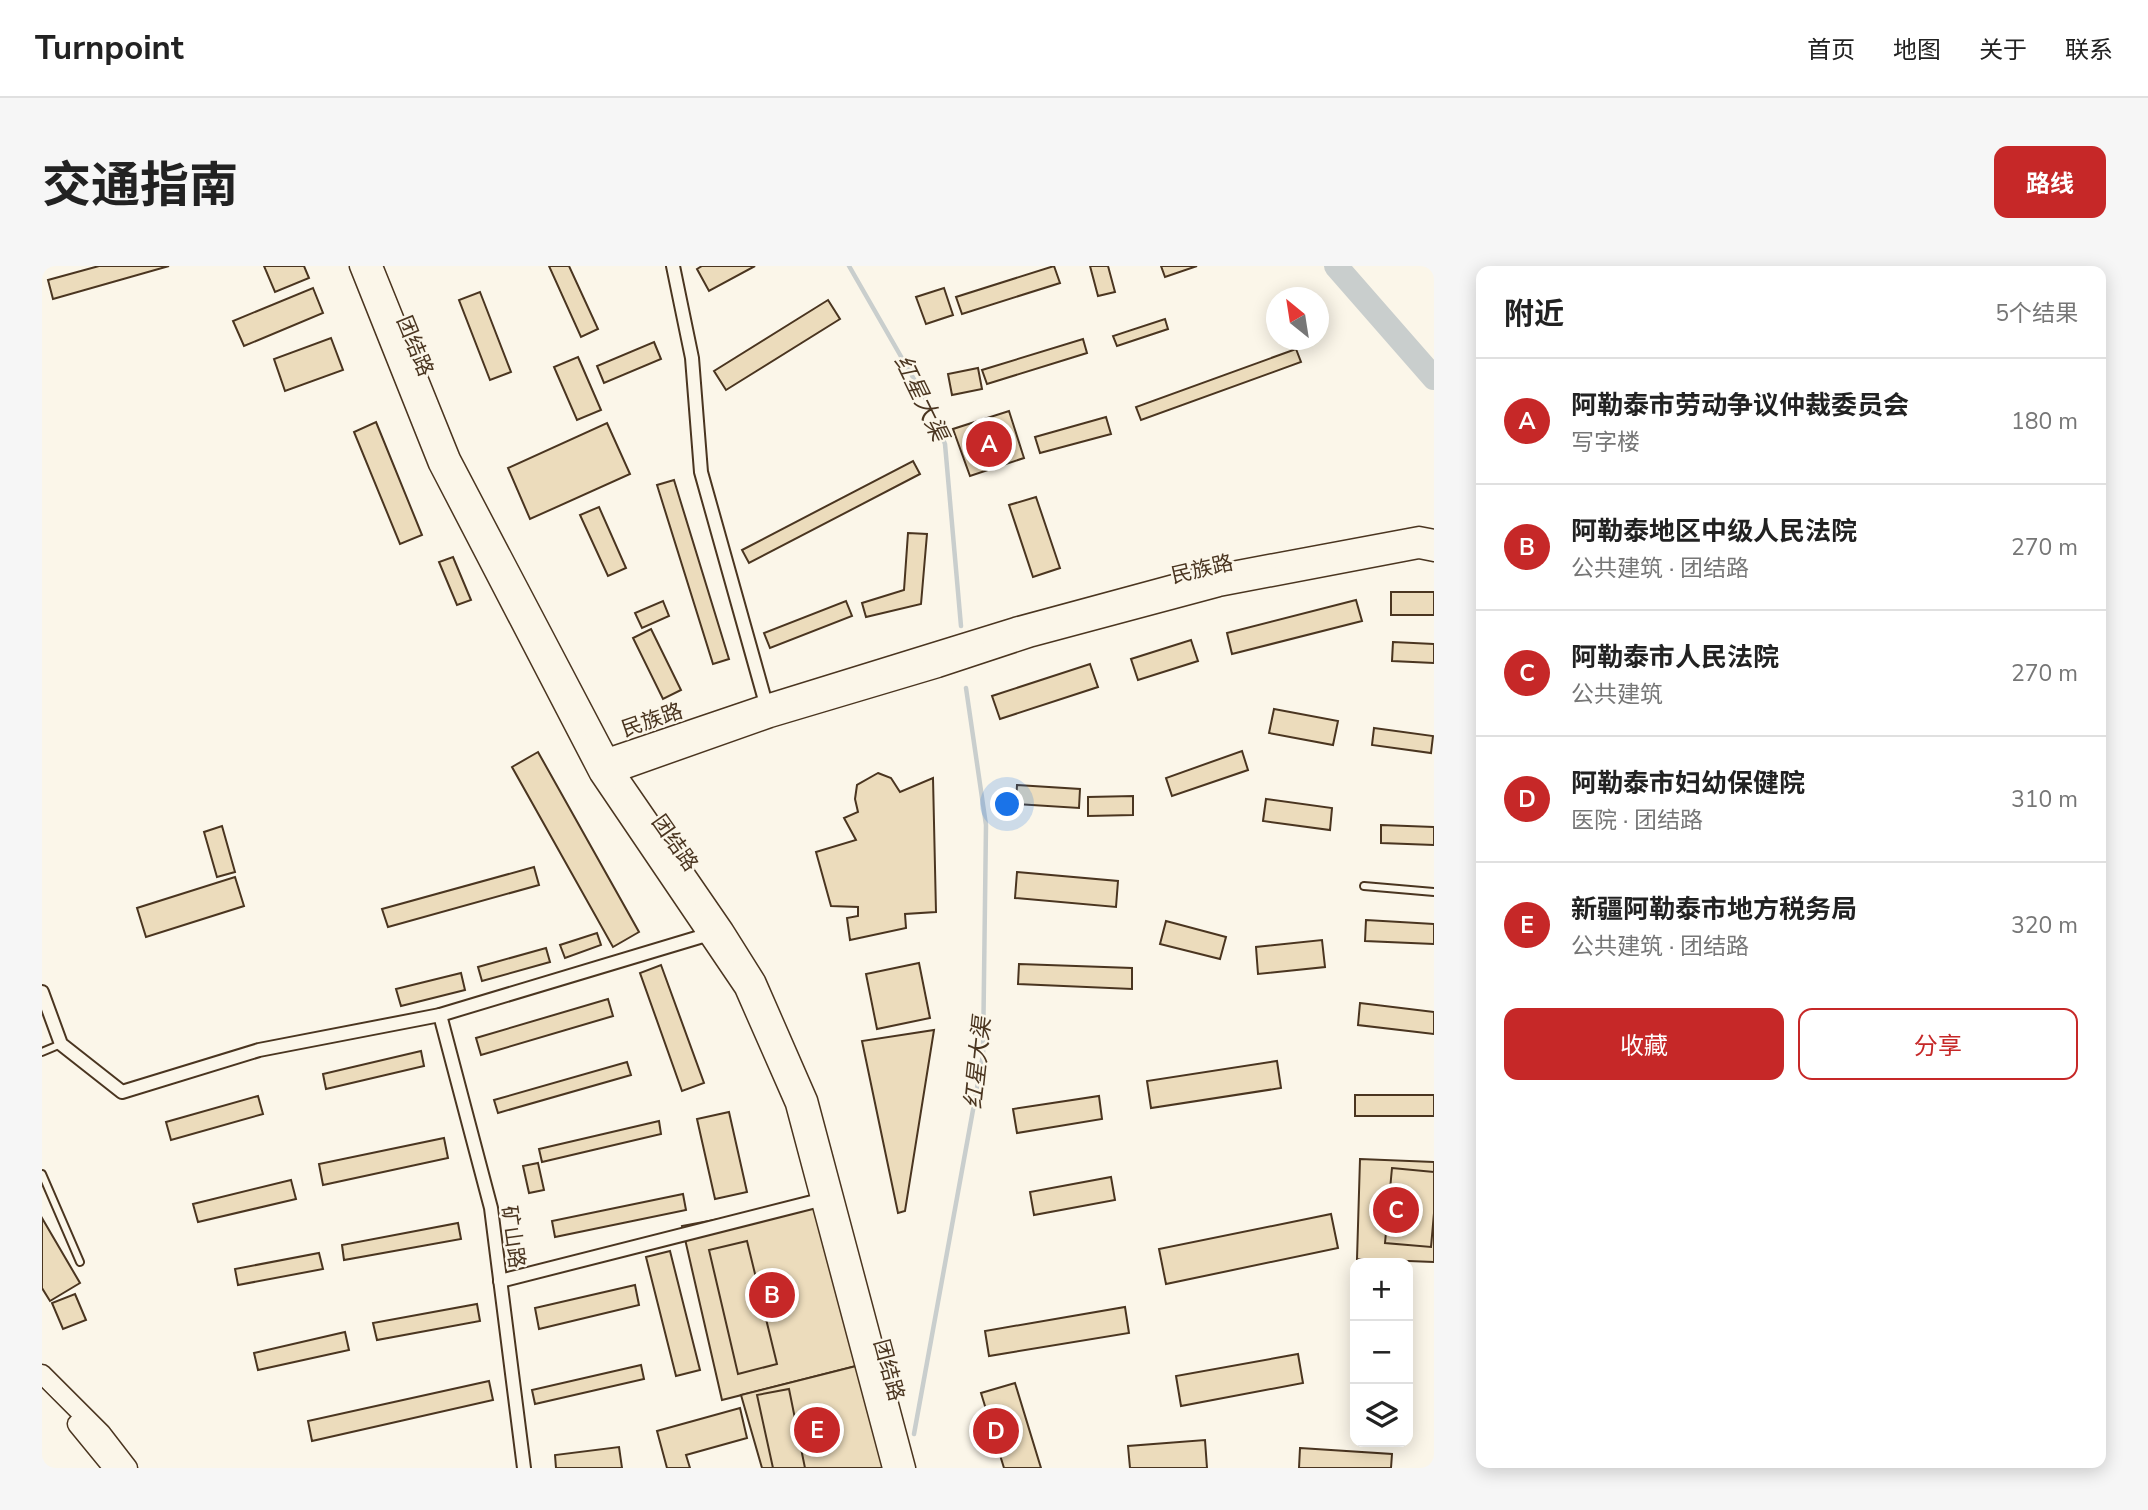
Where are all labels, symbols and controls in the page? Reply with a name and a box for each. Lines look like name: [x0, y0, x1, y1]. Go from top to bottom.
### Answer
text: Turnpoint: [35, 26, 184, 71]
text: 首页: [1807, 34, 1855, 66]
text: 地图: [1893, 34, 1941, 66]
text: 关于: [1979, 34, 2027, 66]
text: 联系: [2065, 34, 2113, 66]
button: 路线: [1994, 146, 2106, 218]
text: 交通指南: [42, 152, 238, 219]
north arrow: [1266, 287, 1329, 350]
text: 附近: [1504, 294, 1564, 335]
text: 5个结果: [1995, 298, 2078, 329]
street label: 团结路: [390, 312, 440, 380]
water label: 红星大渠: [887, 350, 956, 449]
text: 阿勒泰市劳动争议仲裁委员会: [1571, 388, 1909, 423]
text: A: [1518, 406, 1536, 437]
text: 180 m: [2011, 406, 2078, 437]
pin: A: [966, 418, 1012, 470]
text: 写字楼: [1571, 427, 1640, 458]
text: 阿勒泰地区中级人民法院: [1571, 514, 1857, 549]
text: B: [1519, 532, 1535, 563]
text: 270 m: [2011, 532, 2078, 563]
street label: 民族路: [1168, 548, 1236, 590]
text: 公共建筑 · 团结路: [1571, 553, 1749, 584]
text: 阿勒泰市人民法院: [1571, 640, 1779, 675]
text: C: [1519, 658, 1535, 689]
text: 270 m: [2011, 658, 2078, 689]
text: 公共建筑: [1571, 679, 1663, 710]
street label: 民族路: [618, 697, 686, 743]
text: 阿勒泰市妇幼保健院: [1571, 766, 1805, 801]
text: D: [1518, 784, 1536, 815]
text: 310 m: [2011, 784, 2078, 815]
your location: [990, 787, 1024, 821]
text: 医院 · 团结路: [1571, 805, 1703, 836]
street label: 团结路: [645, 809, 705, 877]
text: 新疆阿勒泰市地方税务局: [1571, 892, 1857, 927]
text: E: [1520, 910, 1534, 941]
text: 320 m: [2011, 910, 2078, 941]
text: 公共建筑 · 团结路: [1571, 931, 1749, 962]
button: 收藏: [1504, 1008, 1784, 1080]
button: 分享: [1798, 1008, 2078, 1080]
water label: 红星大渠: [958, 1013, 999, 1110]
pin: C: [1373, 1184, 1419, 1236]
street label: 矿山路: [495, 1204, 531, 1270]
map controls: [1350, 1258, 1413, 1447]
button: +: [1350, 1258, 1413, 1321]
pin: B: [749, 1269, 795, 1321]
button: −: [1350, 1321, 1413, 1384]
street label: 团结路: [867, 1336, 911, 1404]
button: layers: [1350, 1384, 1413, 1447]
pin: E: [794, 1404, 840, 1456]
pin: D: [973, 1405, 1019, 1457]

